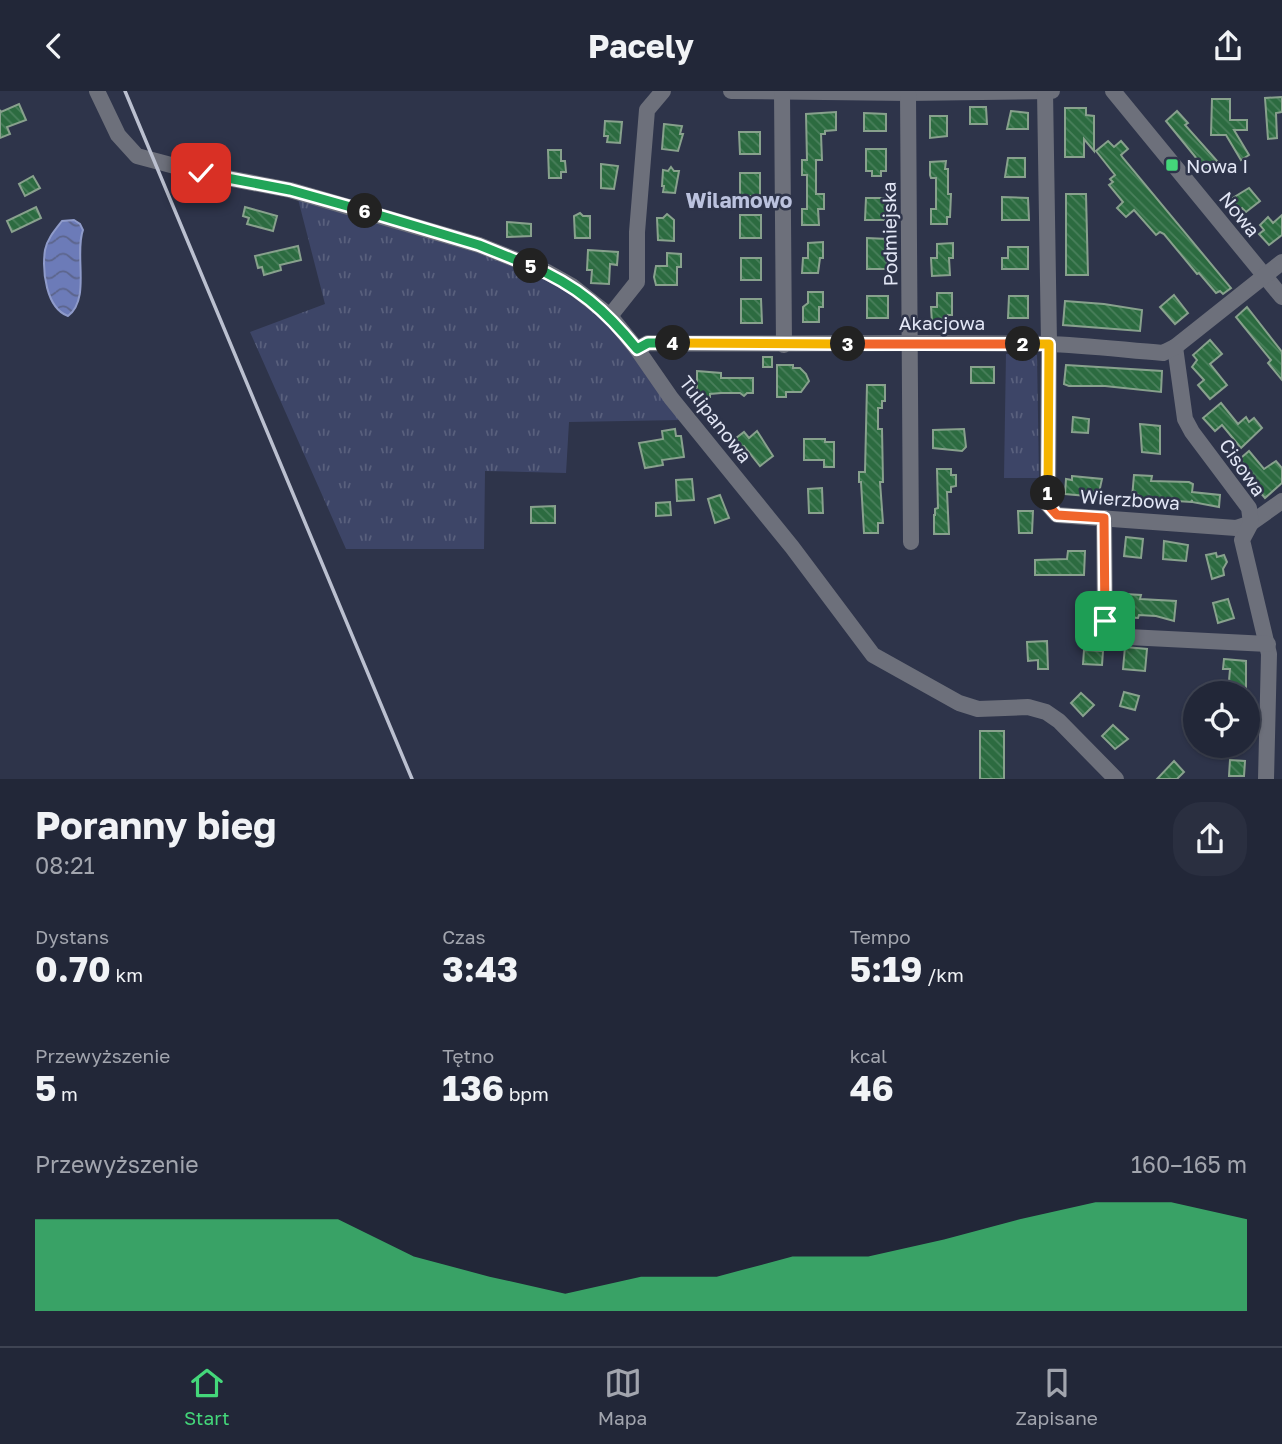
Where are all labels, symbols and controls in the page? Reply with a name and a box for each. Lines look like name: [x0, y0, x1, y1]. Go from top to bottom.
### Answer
icon: back: [35, 27, 73, 65]
text: Pacely: [588, 27, 694, 65]
icon: share: [1209, 27, 1247, 65]
pin: [171, 143, 231, 203]
icon: check: [182, 154, 220, 192]
place label: Nowa I: [1186, 154, 1248, 177]
marker: Nowa I: [1164, 157, 1180, 173]
street label: Podmiejska: [877, 181, 901, 287]
district label: Wilamowo: [686, 187, 792, 213]
street label: Nowa: [1215, 187, 1265, 241]
pin: 6: [348, 193, 382, 229]
text: 6: [358, 199, 371, 222]
pin: 5: [514, 249, 548, 283]
text: 5: [525, 254, 536, 277]
street label: Akacjowa: [899, 311, 985, 334]
pin: 4: [656, 325, 690, 361]
pin: 3: [830, 327, 866, 361]
pin: 2: [1006, 327, 1040, 361]
text: 4: [667, 331, 678, 354]
text: 3: [842, 332, 853, 355]
text: 2: [1017, 332, 1028, 355]
street label: Tulipanowa: [675, 371, 757, 467]
street label: Cisowa: [1215, 434, 1271, 500]
pin: 1: [1030, 475, 1066, 511]
text: 1: [1043, 481, 1052, 504]
street label: Wierzbowa: [1079, 484, 1181, 514]
pin: [1075, 591, 1135, 651]
icon: arrive: [1086, 602, 1124, 640]
map controls: [1183, 681, 1260, 758]
button: locate: [1183, 681, 1260, 758]
text: Poranny bieg: [35, 802, 276, 847]
button: share: [1173, 802, 1247, 876]
text: 08:21: [35, 851, 95, 879]
text: Dystans: [35, 925, 109, 948]
text: Czas: [442, 925, 486, 948]
text: Tempo: [850, 925, 911, 948]
text: 0.70: [35, 948, 111, 990]
text: 3:43: [442, 948, 518, 990]
text: 5:19: [850, 948, 922, 990]
text: km: [111, 963, 143, 986]
text: /km: [922, 963, 964, 986]
text: Przewyższenie: [35, 1044, 170, 1067]
text: Tętno: [442, 1044, 494, 1067]
text: kcal: [850, 1044, 887, 1067]
text: 5: [35, 1067, 56, 1109]
text: 136: [442, 1067, 504, 1109]
text: 46: [850, 1067, 894, 1109]
text: m: [56, 1082, 78, 1105]
text: bpm: [504, 1082, 549, 1105]
text: Przewyższenie: [35, 1150, 199, 1178]
text: 160–165 m: [1131, 1150, 1247, 1178]
tab: Start: [184, 1364, 230, 1429]
tab: Mapa: [598, 1364, 647, 1429]
tab: Zapisane: [1015, 1364, 1098, 1429]

